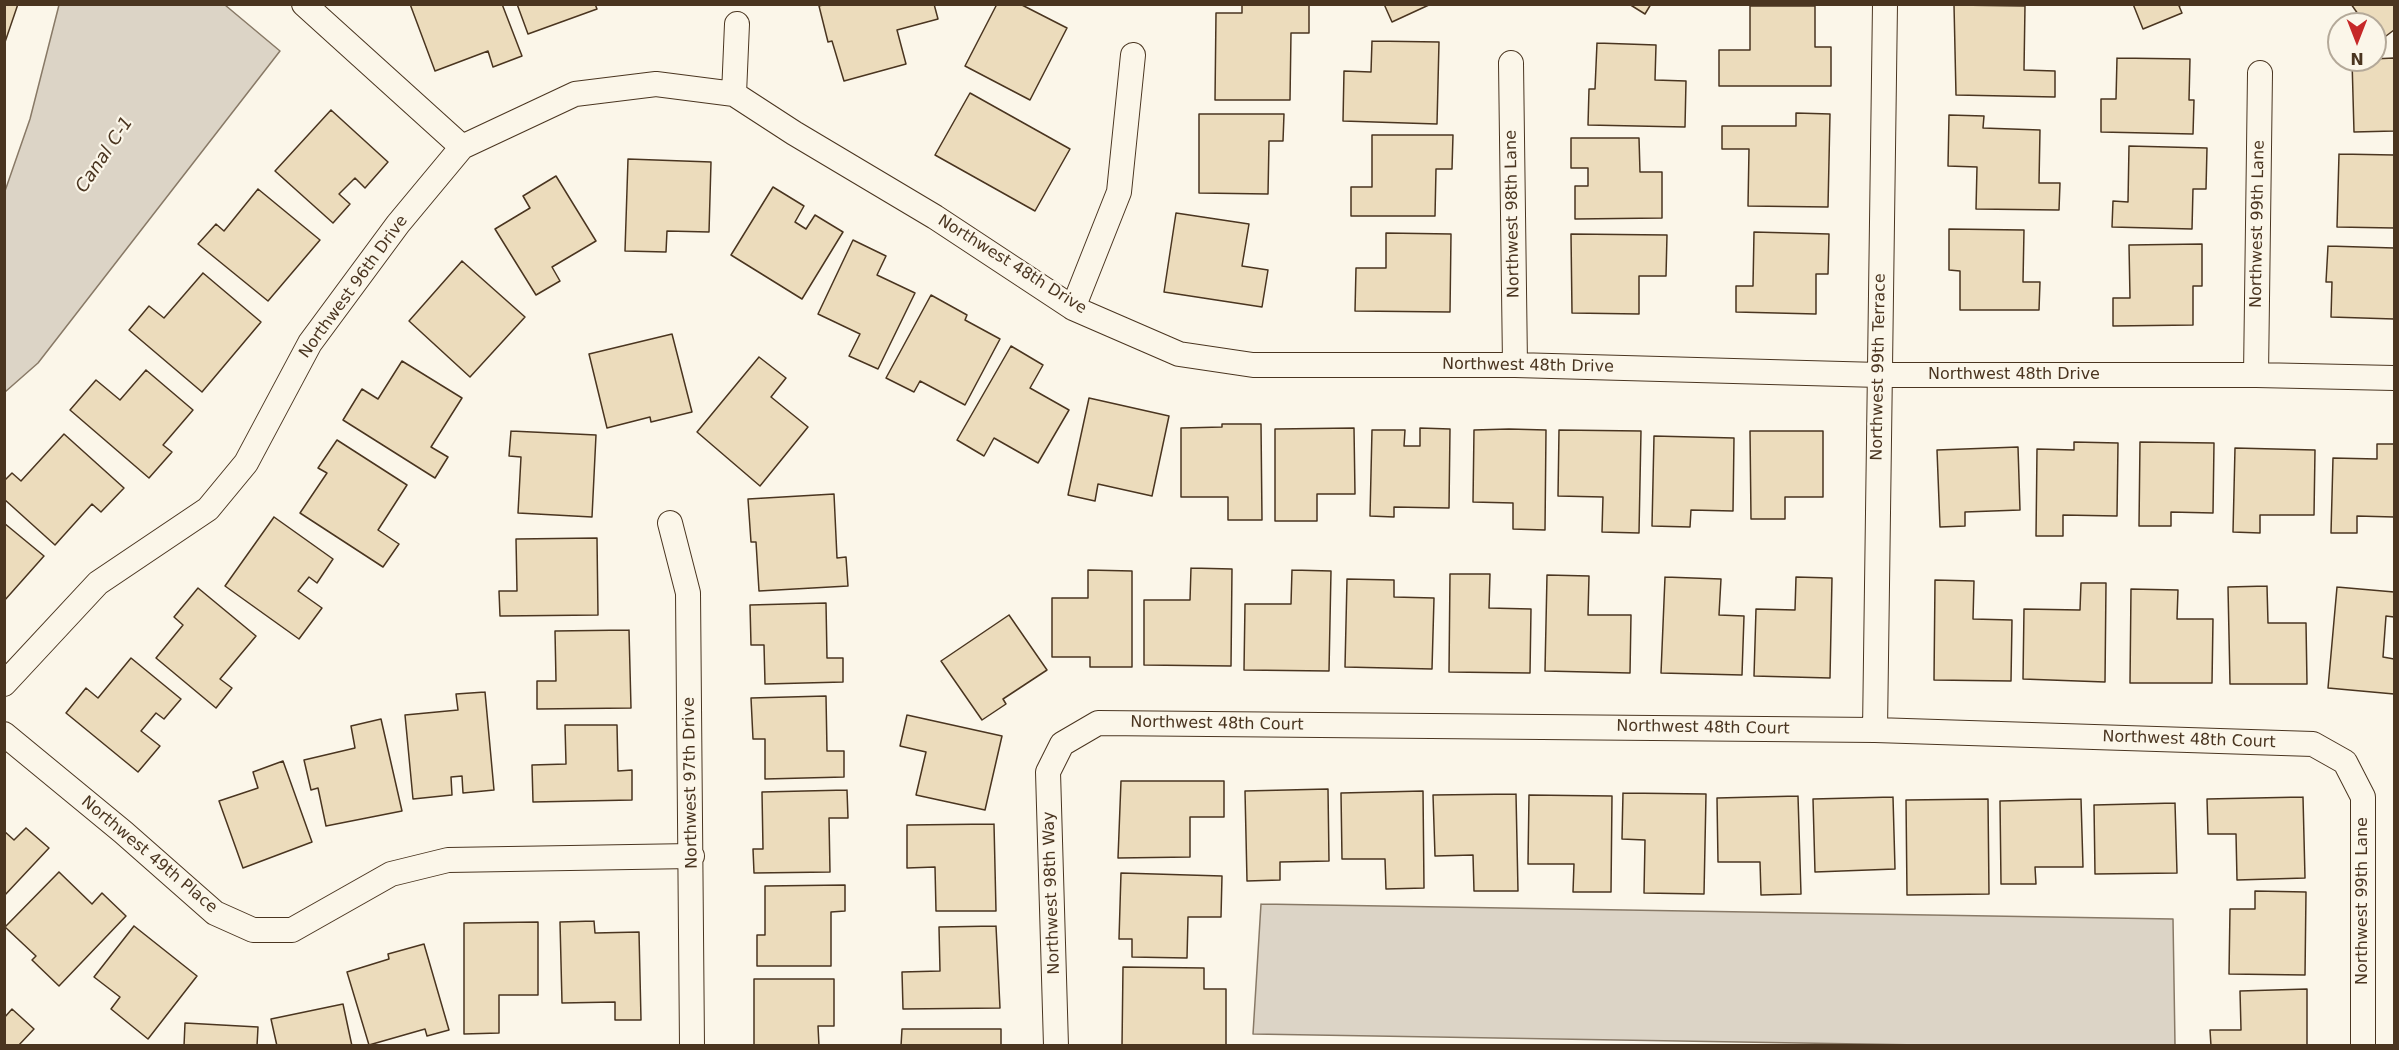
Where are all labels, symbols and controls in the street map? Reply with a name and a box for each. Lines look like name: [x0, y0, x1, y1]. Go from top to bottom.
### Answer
north arrow: [2327, 12, 2387, 72]
text: N: [2350, 49, 2364, 68]
water label: Canal C-1: [72, 113, 138, 197]
street label: Northwest 98th Lane: [1502, 130, 1524, 298]
street label: Northwest 99th Lane: [2247, 140, 2269, 308]
street label: Northwest 48th Drive: [934, 211, 1090, 319]
street label: Northwest 96th Drive: [296, 212, 412, 362]
street label: Northwest 99th Terrace: [1868, 273, 1890, 461]
street label: Northwest 48th Drive: [1442, 355, 1614, 377]
street label: Northwest 48th Drive: [1928, 365, 2100, 385]
street label: Northwest 97th Drive: [680, 697, 702, 869]
street label: Northwest 48th Court: [1130, 713, 1304, 735]
street label: Northwest 48th Court: [1616, 717, 1790, 739]
street label: Northwest 48th Court: [2102, 727, 2276, 753]
street label: Northwest 49th Place: [77, 792, 221, 918]
street label: Northwest 98th Way: [1040, 811, 1064, 975]
street label: Northwest 99th Lane: [2353, 817, 2373, 985]

